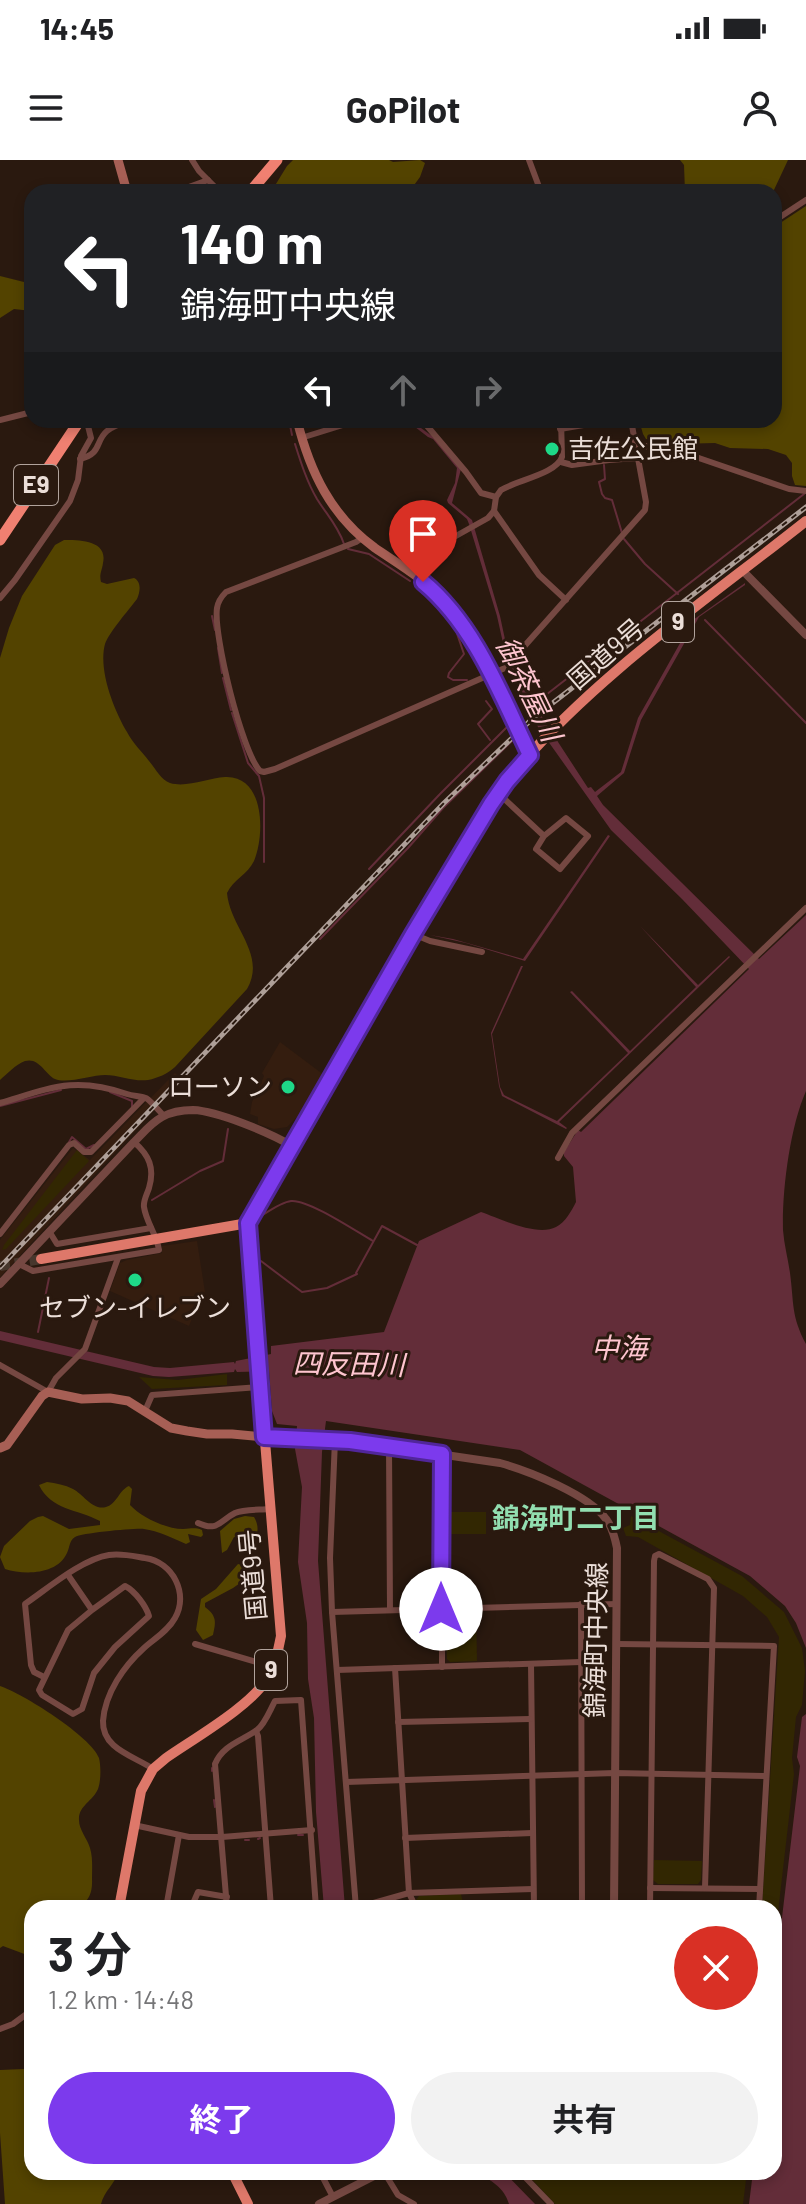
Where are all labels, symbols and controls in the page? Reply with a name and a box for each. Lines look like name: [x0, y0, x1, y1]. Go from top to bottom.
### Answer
text: 14:45: [40, 10, 114, 46]
icon: menu: [24, 86, 68, 130]
icon: person: [738, 86, 782, 130]
text: GoPilot: [346, 87, 460, 130]
text: 140 m: [180, 208, 324, 275]
icon: left: [48, 216, 152, 320]
text: 錦海町中央線: [180, 282, 396, 325]
icon: left: [297, 368, 341, 412]
icon: ahead: [381, 368, 425, 412]
icon: right: [465, 368, 509, 412]
place label: 吉佐公民館: [568, 432, 698, 463]
marker: 吉佐公民館: [543, 440, 561, 458]
road number: E9: [14, 465, 58, 505]
pin: [389, 500, 457, 582]
icon: arrive: [401, 512, 445, 556]
road number: 9: [662, 602, 694, 642]
street label: 国道9号: [560, 611, 650, 695]
water label: 御茶屋川: [490, 631, 571, 749]
place label: ローソン: [168, 1070, 272, 1101]
marker: ローソン: [279, 1078, 297, 1096]
marker: セブン-イレブン: [126, 1271, 144, 1289]
place label: セブン-イレブン: [39, 1291, 231, 1322]
water label: 中海: [591, 1330, 651, 1364]
water label: 四反田川: [293, 1345, 408, 1381]
district label: 錦海町二丁目: [492, 1500, 660, 1534]
street label: 国道9号: [232, 1528, 271, 1622]
street label: 錦海町中央線: [578, 1562, 611, 1718]
position arrow: [399, 1567, 483, 1651]
road number: 9: [255, 1650, 287, 1690]
text: 3 分: [48, 1924, 132, 1982]
button: close: [674, 1926, 758, 2010]
text: 1.2 km · 14:48: [48, 1983, 194, 2014]
button: 終了: [48, 2072, 395, 2164]
button: 共有: [411, 2072, 758, 2164]

